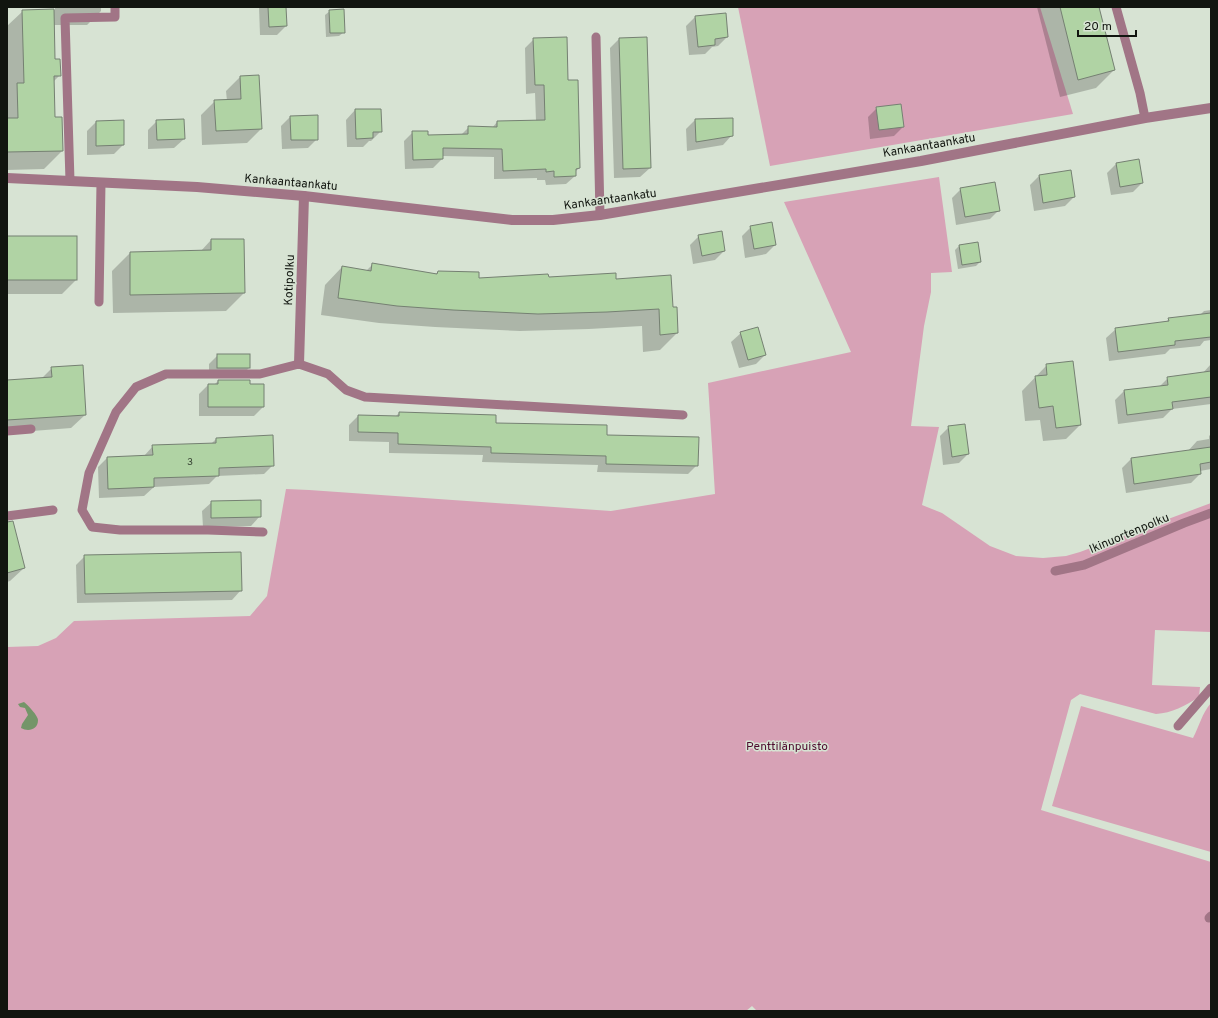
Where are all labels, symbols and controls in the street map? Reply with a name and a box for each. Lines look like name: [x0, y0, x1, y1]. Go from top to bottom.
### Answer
scale bar: [1078, 12, 1136, 38]
text: 20 m: [1084, 19, 1112, 35]
street label: Kankaantaankatu: [882, 130, 977, 162]
street label: Kankaantaankatu: [244, 171, 338, 195]
street label: Kankaantaankatu: [563, 186, 658, 214]
street label: Kotipolku: [281, 254, 299, 306]
house number: 3: [187, 456, 193, 469]
street label: Ikinuortenpolku: [1087, 510, 1172, 558]
park label: Penttilänpuisto: [746, 739, 828, 755]

